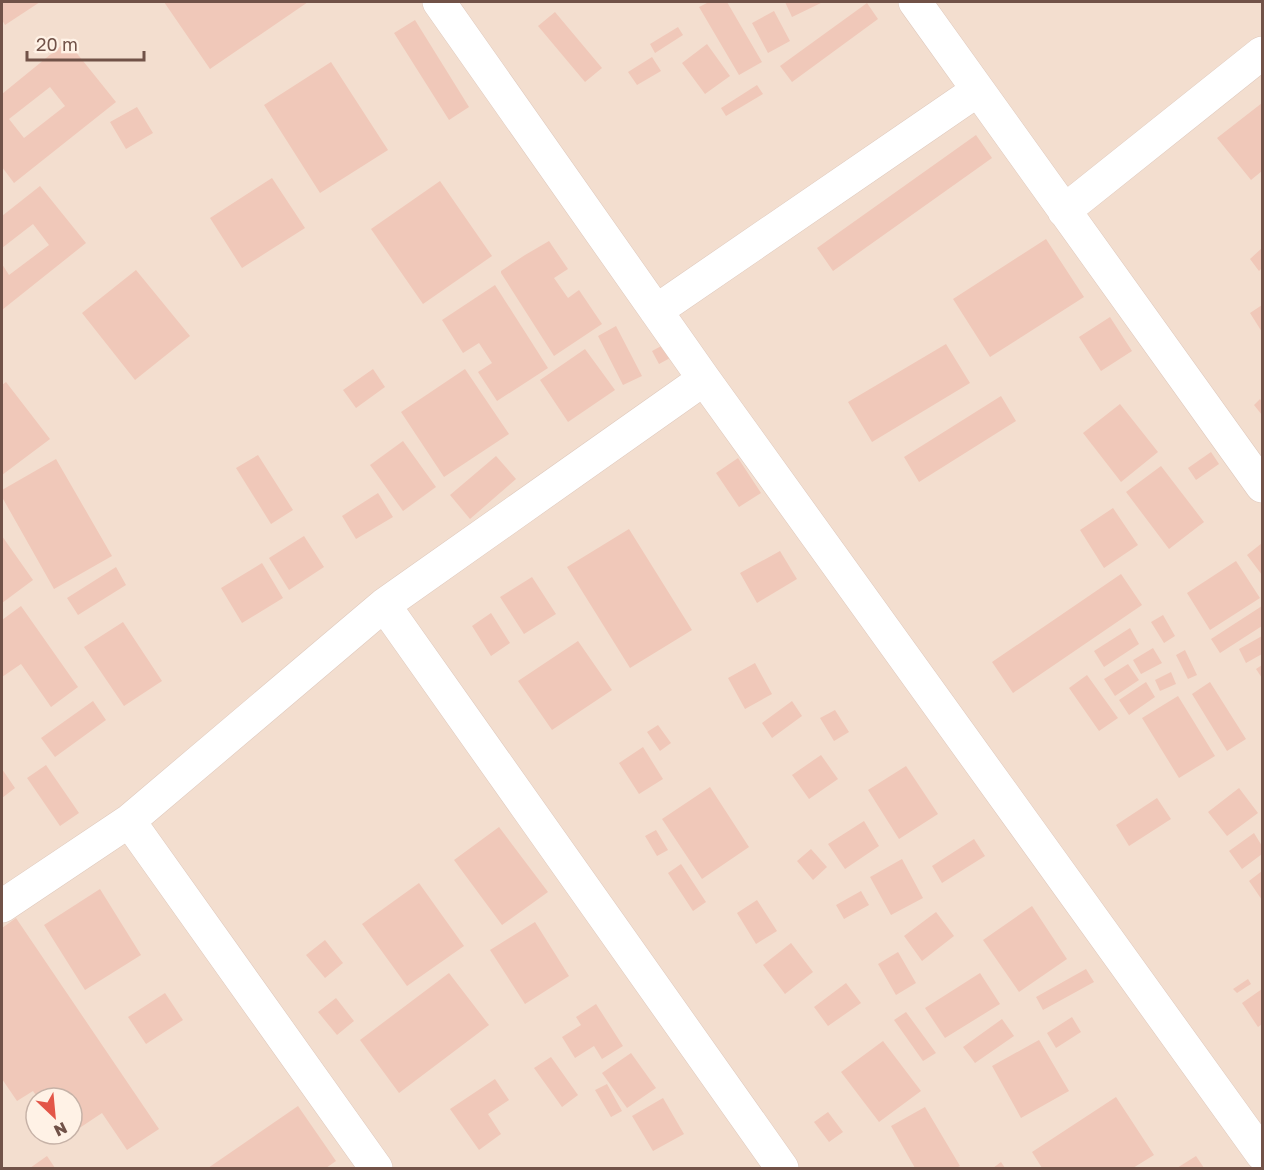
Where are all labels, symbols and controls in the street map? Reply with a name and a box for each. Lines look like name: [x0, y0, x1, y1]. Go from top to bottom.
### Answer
scale bar: [27, 24, 144, 62]
text: 20 m: [36, 33, 78, 55]
north arrow: [24, 1086, 84, 1146]
text: N: [51, 1118, 70, 1141]

